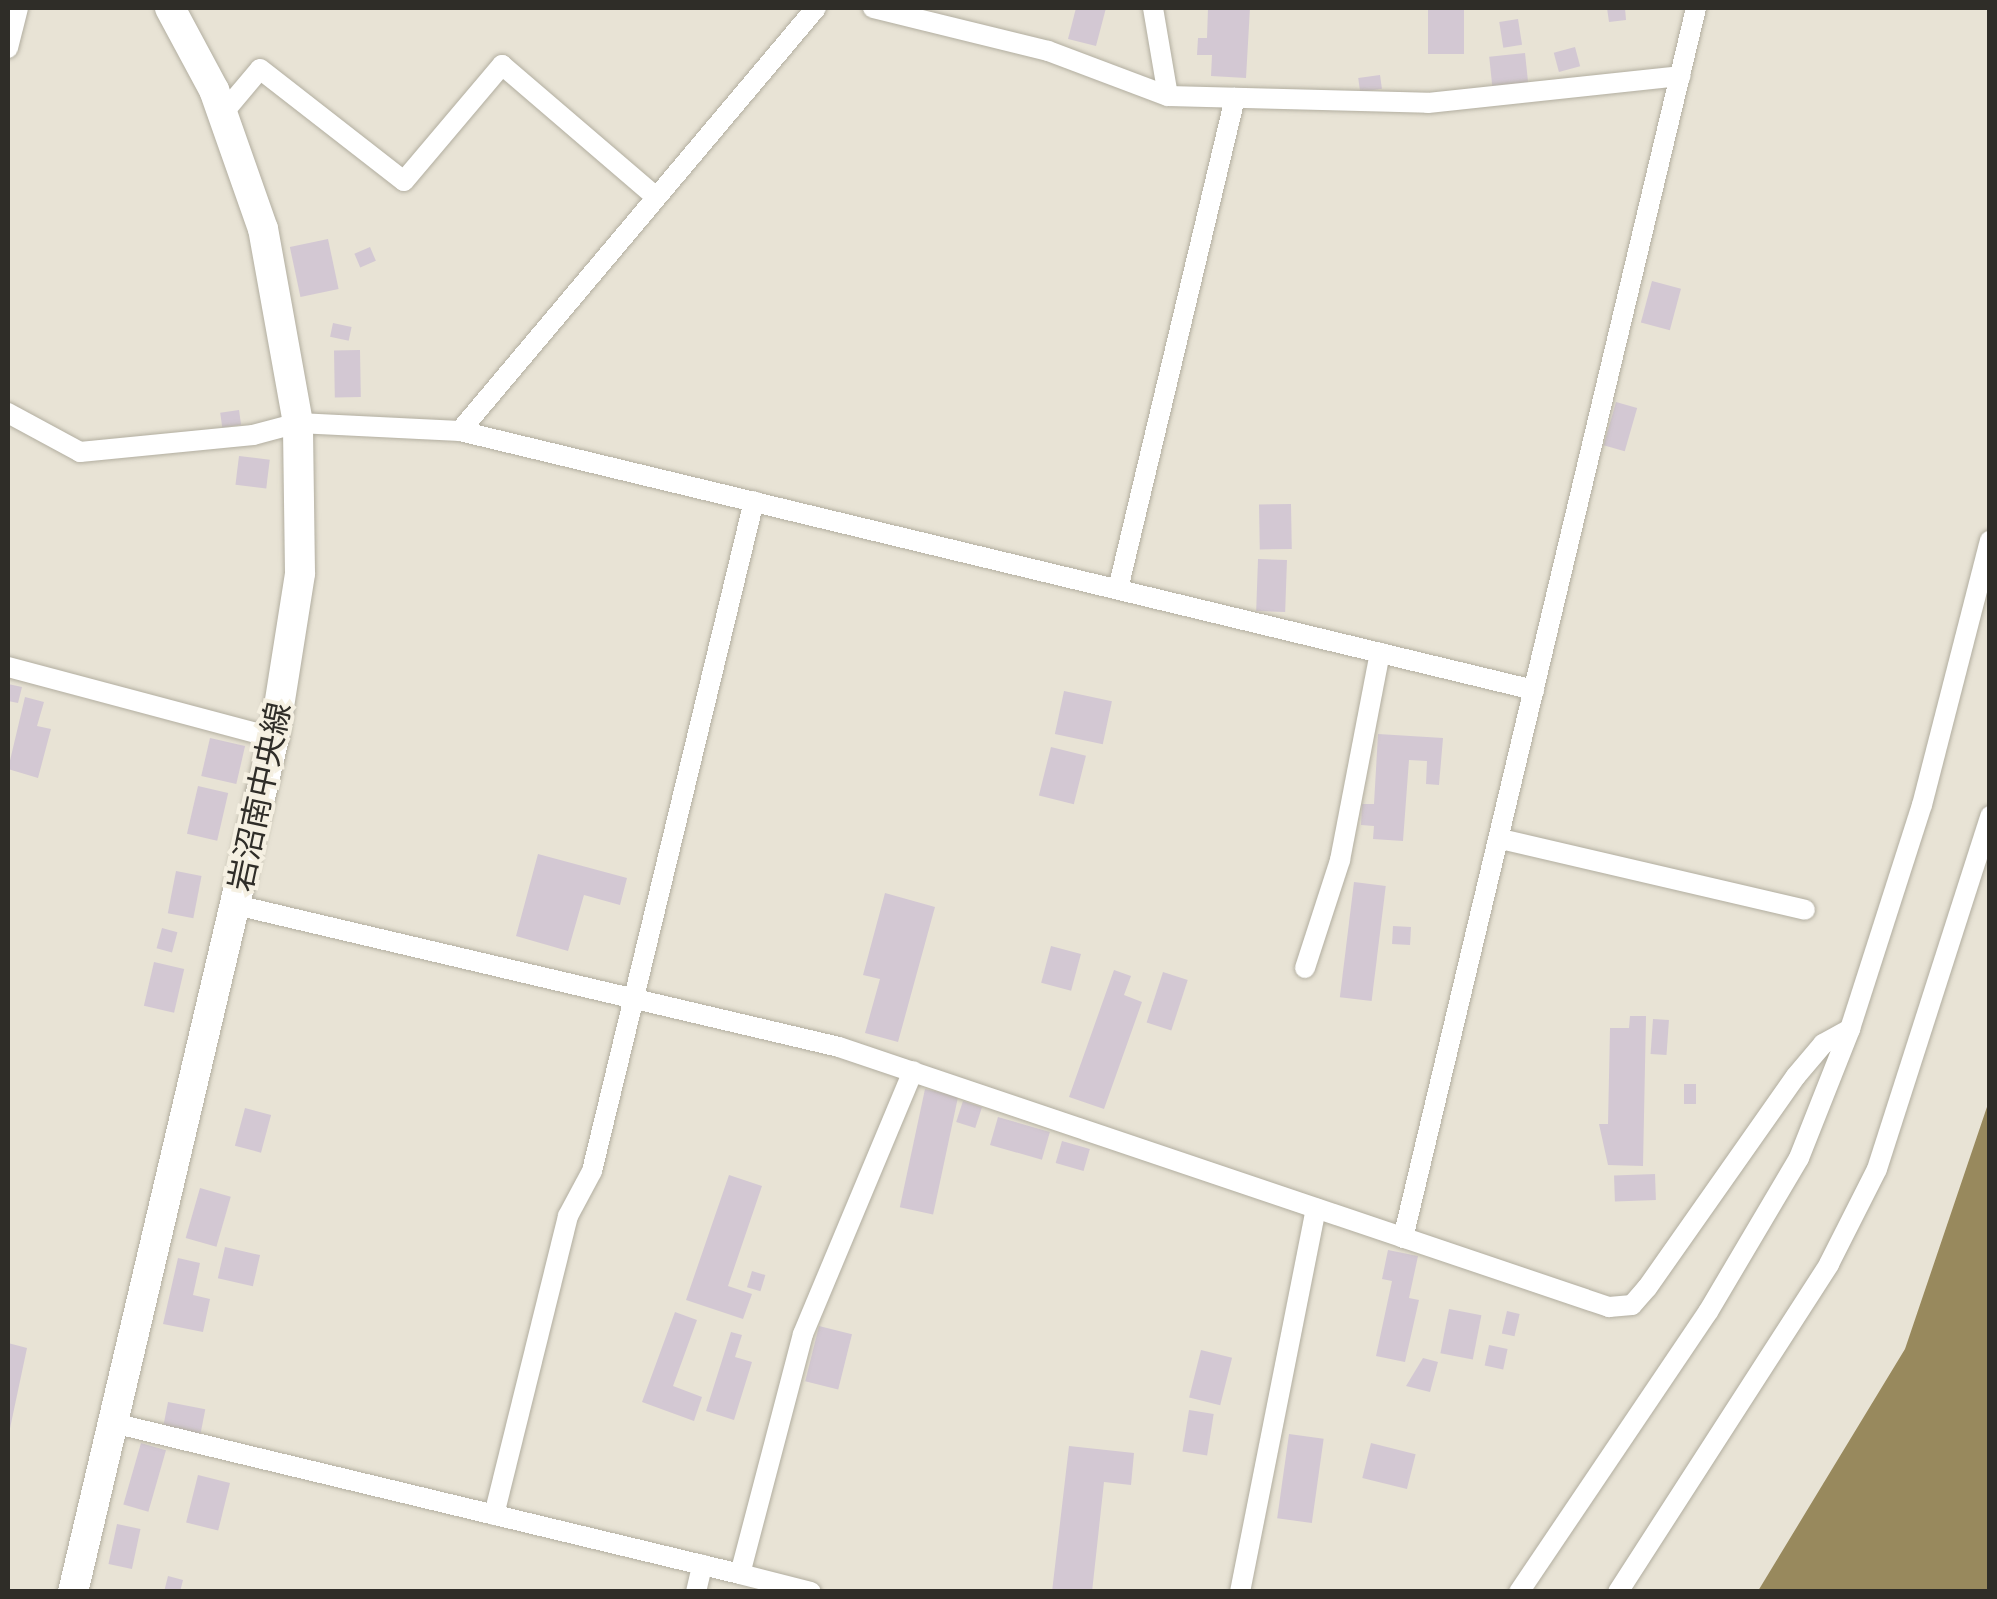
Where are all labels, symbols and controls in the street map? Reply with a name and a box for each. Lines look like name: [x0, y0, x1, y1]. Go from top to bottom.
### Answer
street label: 岩沼南中央線: [221, 699, 299, 895]

